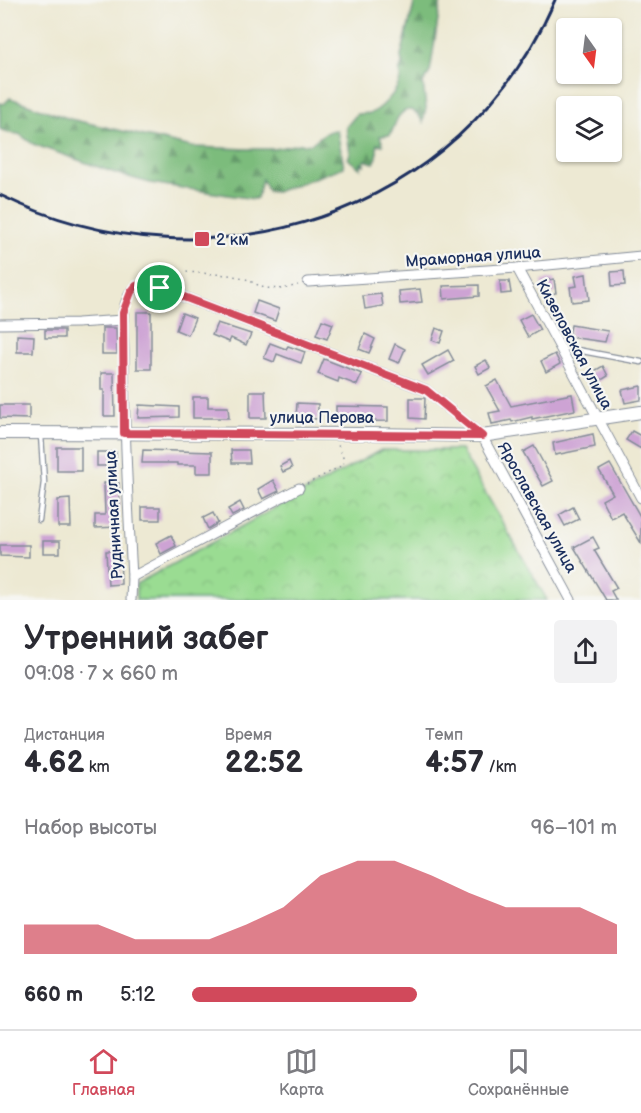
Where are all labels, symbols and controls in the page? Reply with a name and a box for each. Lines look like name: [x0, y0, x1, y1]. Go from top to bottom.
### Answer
north arrow: [556, 18, 622, 84]
map controls: [556, 18, 622, 162]
button: layers: [556, 96, 622, 162]
marker: 2 км: [193, 230, 211, 248]
place label: 2 км: [216, 231, 249, 250]
street label: Мраморная улица: [405, 243, 542, 272]
pin: [134, 262, 185, 313]
icon: arrive: [143, 271, 176, 304]
street label: Кизеловская улица: [531, 276, 616, 414]
street label: улица Перова: [270, 409, 375, 428]
street label: Ярославская улица: [493, 439, 581, 577]
street label: Рудничная улица: [102, 449, 127, 580]
text: Утренний забег: [24, 619, 269, 659]
button: share: [554, 620, 617, 683]
text: 09:08 · 7 × 660 m: [24, 662, 178, 686]
text: Дистанция: [24, 726, 105, 745]
text: Время: [225, 726, 272, 745]
text: Темп: [425, 726, 463, 745]
text: 4.62: [24, 745, 84, 781]
text: 22:52: [225, 745, 303, 781]
text: 4:57: [425, 745, 484, 781]
text: km: [84, 758, 110, 777]
text: /km: [484, 758, 517, 777]
text: Набор высоты: [24, 816, 157, 840]
text: 96–101 m: [531, 816, 617, 840]
text: 660 m: [24, 983, 83, 1007]
text: 5:12: [120, 983, 155, 1007]
tab: Главная: [72, 1045, 135, 1100]
tab: Карта: [279, 1045, 324, 1100]
tab: Сохранённые: [468, 1045, 569, 1100]

